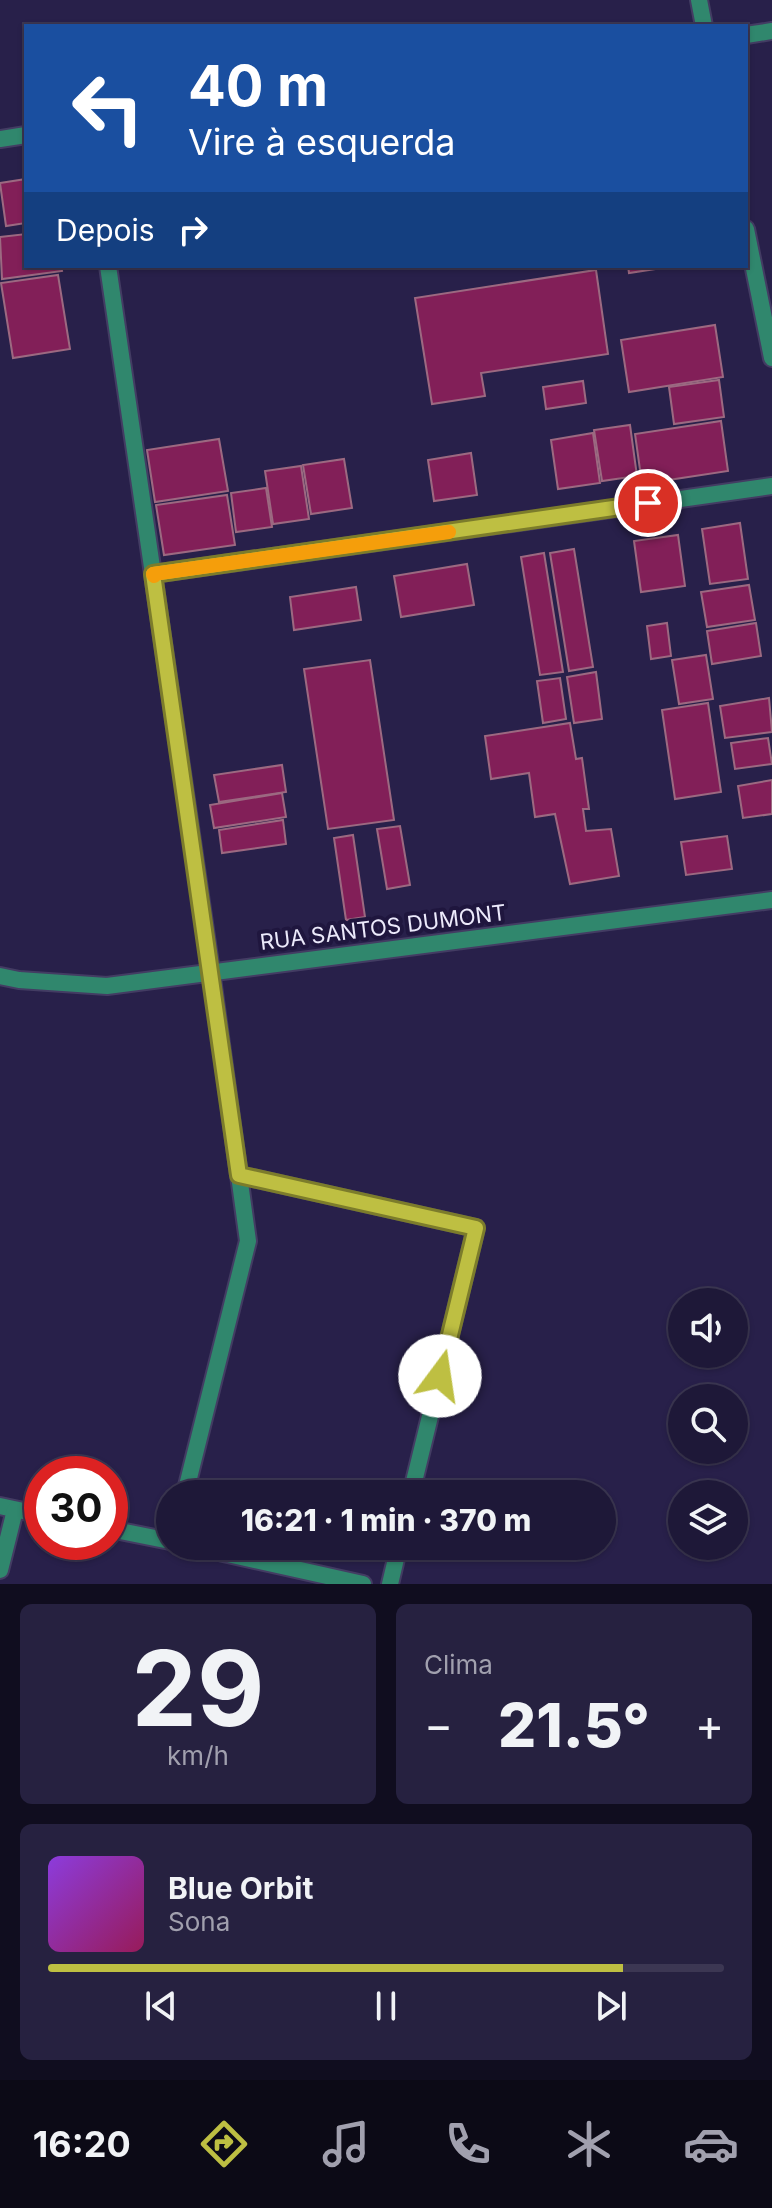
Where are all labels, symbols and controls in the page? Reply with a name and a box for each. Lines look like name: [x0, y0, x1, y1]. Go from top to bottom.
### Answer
text: 40 m: [188, 52, 328, 120]
icon: left: [56, 56, 160, 160]
text: Vire à esquerda: [188, 120, 456, 164]
icon: right: [171, 208, 215, 252]
text: Depois: [56, 212, 155, 248]
pin: [614, 469, 682, 537]
icon: arrive: [626, 481, 670, 525]
street label: RUA SANTOS DUMONT: [258, 899, 508, 955]
map controls: [668, 1288, 748, 1560]
button: sound: [668, 1288, 748, 1368]
position arrow: [398, 1334, 482, 1418]
button: search: [668, 1384, 748, 1464]
speed limit sign: 30: [24, 1456, 128, 1560]
button: layers: [668, 1480, 748, 1560]
text: 16:21 · 1 min · 370 m: [241, 1502, 531, 1538]
text: 29: [131, 1625, 265, 1751]
text: Clima: [424, 1649, 493, 1680]
text: 21.5°: [498, 1689, 650, 1761]
text: −: [424, 1698, 453, 1752]
text: +: [695, 1698, 724, 1752]
text: km/h: [167, 1740, 229, 1771]
text: Blue Orbit: [168, 1870, 313, 1906]
text: Sona: [168, 1906, 230, 1937]
icon: previous: [139, 1984, 183, 2028]
icon: pause: [364, 1984, 408, 2028]
icon: next: [589, 1984, 633, 2028]
icon: directions: [196, 2116, 252, 2172]
icon: music: [318, 2116, 374, 2172]
icon: phone: [440, 2116, 496, 2172]
icon: climate: [561, 2116, 617, 2172]
icon: car: [683, 2116, 739, 2172]
text: 16:20: [33, 2122, 131, 2166]

